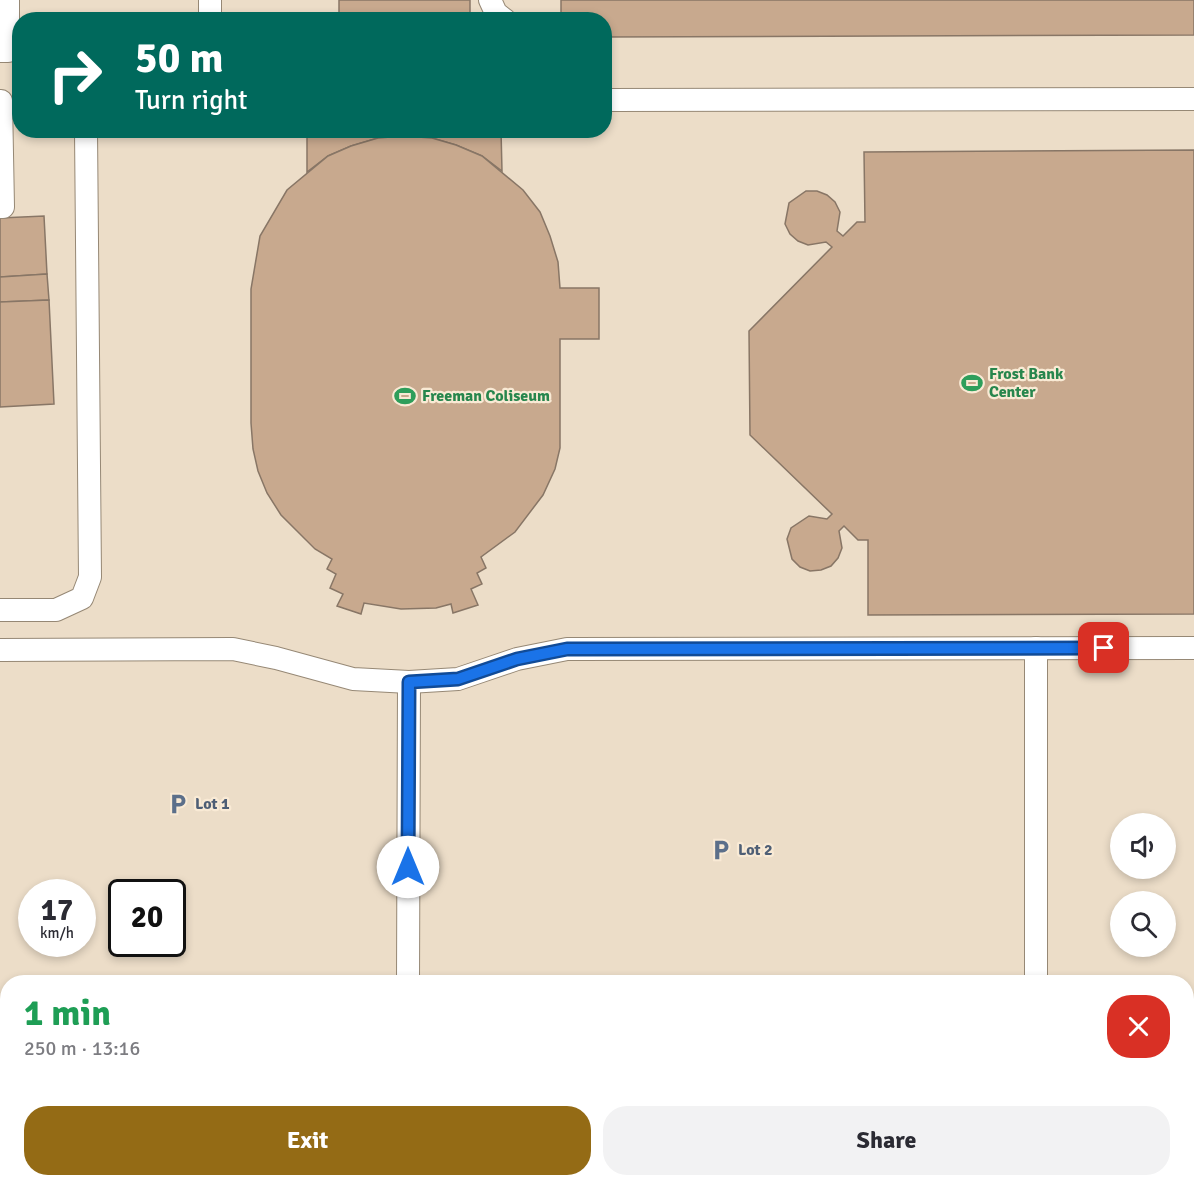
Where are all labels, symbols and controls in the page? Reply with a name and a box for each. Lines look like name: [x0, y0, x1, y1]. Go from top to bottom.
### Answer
text: 50 m: [135, 33, 224, 84]
icon: right: [36, 36, 114, 114]
text: Turn right: [135, 84, 248, 117]
place label: Frost Bank Center: [989, 364, 1064, 402]
sports icon: Frost Bank Center: [960, 371, 984, 395]
sports icon: Freeman Coliseum: [393, 384, 417, 408]
place label: Freeman Coliseum: [422, 386, 550, 406]
pin: [1078, 622, 1129, 673]
icon: arrive: [1087, 631, 1120, 664]
parking icon: Lot 1: [166, 792, 190, 816]
place label: Lot 1: [195, 794, 230, 814]
map controls: [1110, 813, 1176, 957]
button: sound: [1110, 813, 1176, 879]
position arrow: [376, 835, 440, 899]
parking icon: Lot 2: [709, 838, 733, 862]
place label: Lot 2: [738, 840, 773, 860]
speed limit sign: 20: [108, 879, 186, 957]
button: search: [1110, 891, 1176, 957]
text: 17: [41, 892, 73, 929]
text: km/h: [40, 924, 74, 942]
text: 1 min: [24, 991, 111, 1036]
button: close: [1107, 995, 1170, 1058]
text: 250 m · 13:16: [24, 1036, 140, 1061]
button: Exit: [24, 1106, 591, 1175]
button: Share: [603, 1106, 1170, 1175]

